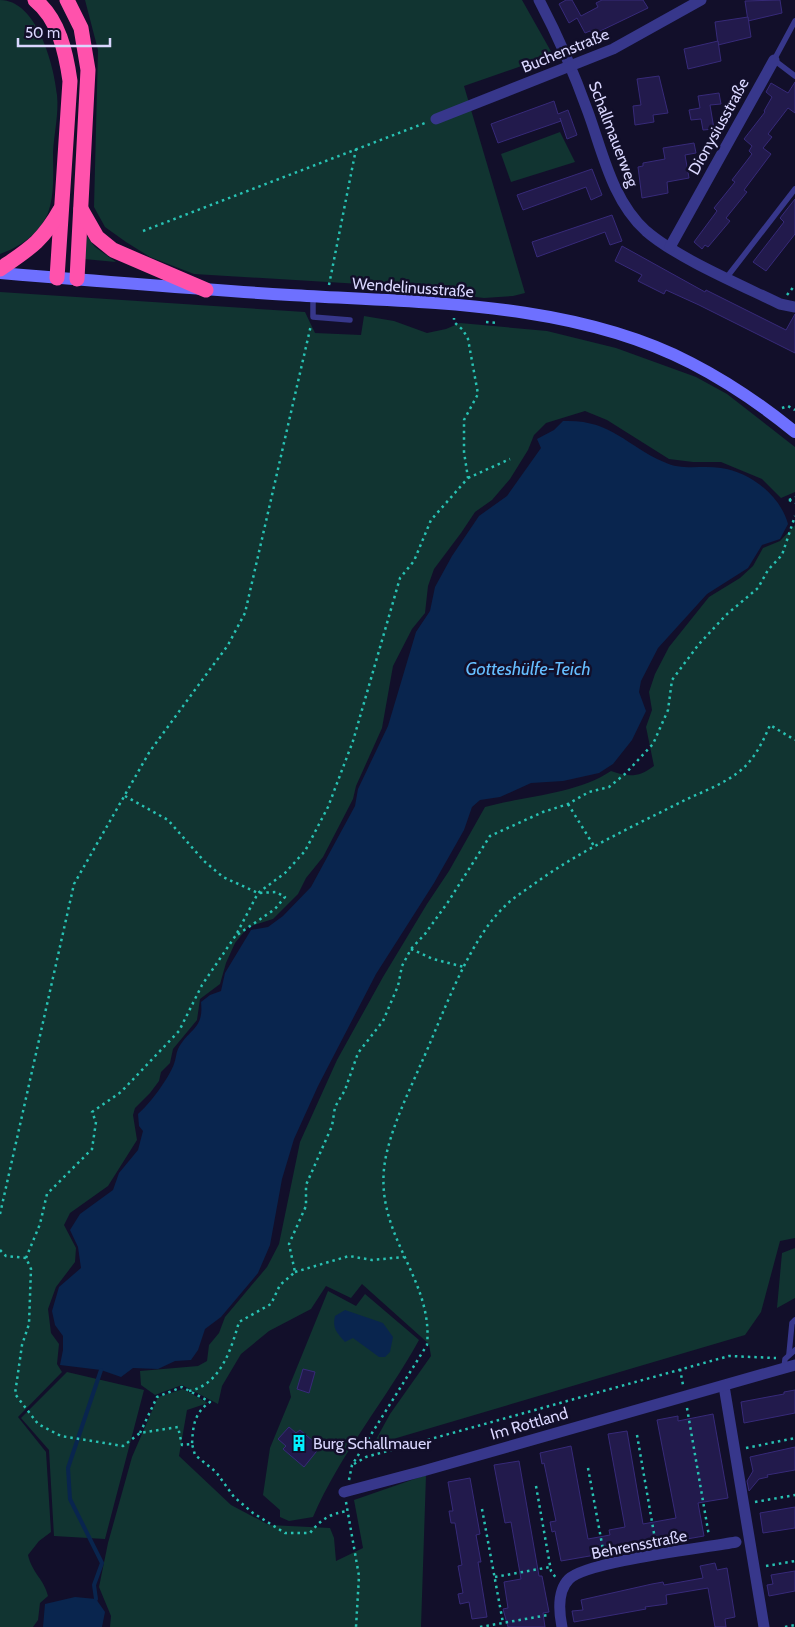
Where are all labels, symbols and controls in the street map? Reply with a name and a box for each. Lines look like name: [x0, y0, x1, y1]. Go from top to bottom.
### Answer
scale bar: [18, 15, 110, 47]
text: 50 m: [25, 24, 60, 42]
street label: Buchenstraße: [519, 24, 612, 77]
street label: Dionysiusstraße: [684, 75, 753, 178]
street label: Schallmauerweg: [585, 79, 643, 191]
street label: Wendelinusstraße: [352, 274, 474, 301]
water label: Gotteshülfe-Teich: [465, 658, 591, 680]
street label: Im Rottland: [488, 1403, 570, 1444]
building icon: Burg Schallmauer: [289, 1433, 309, 1453]
place label: Burg Schallmauer: [313, 1434, 432, 1453]
street label: Behrensstraße: [590, 1526, 689, 1563]

